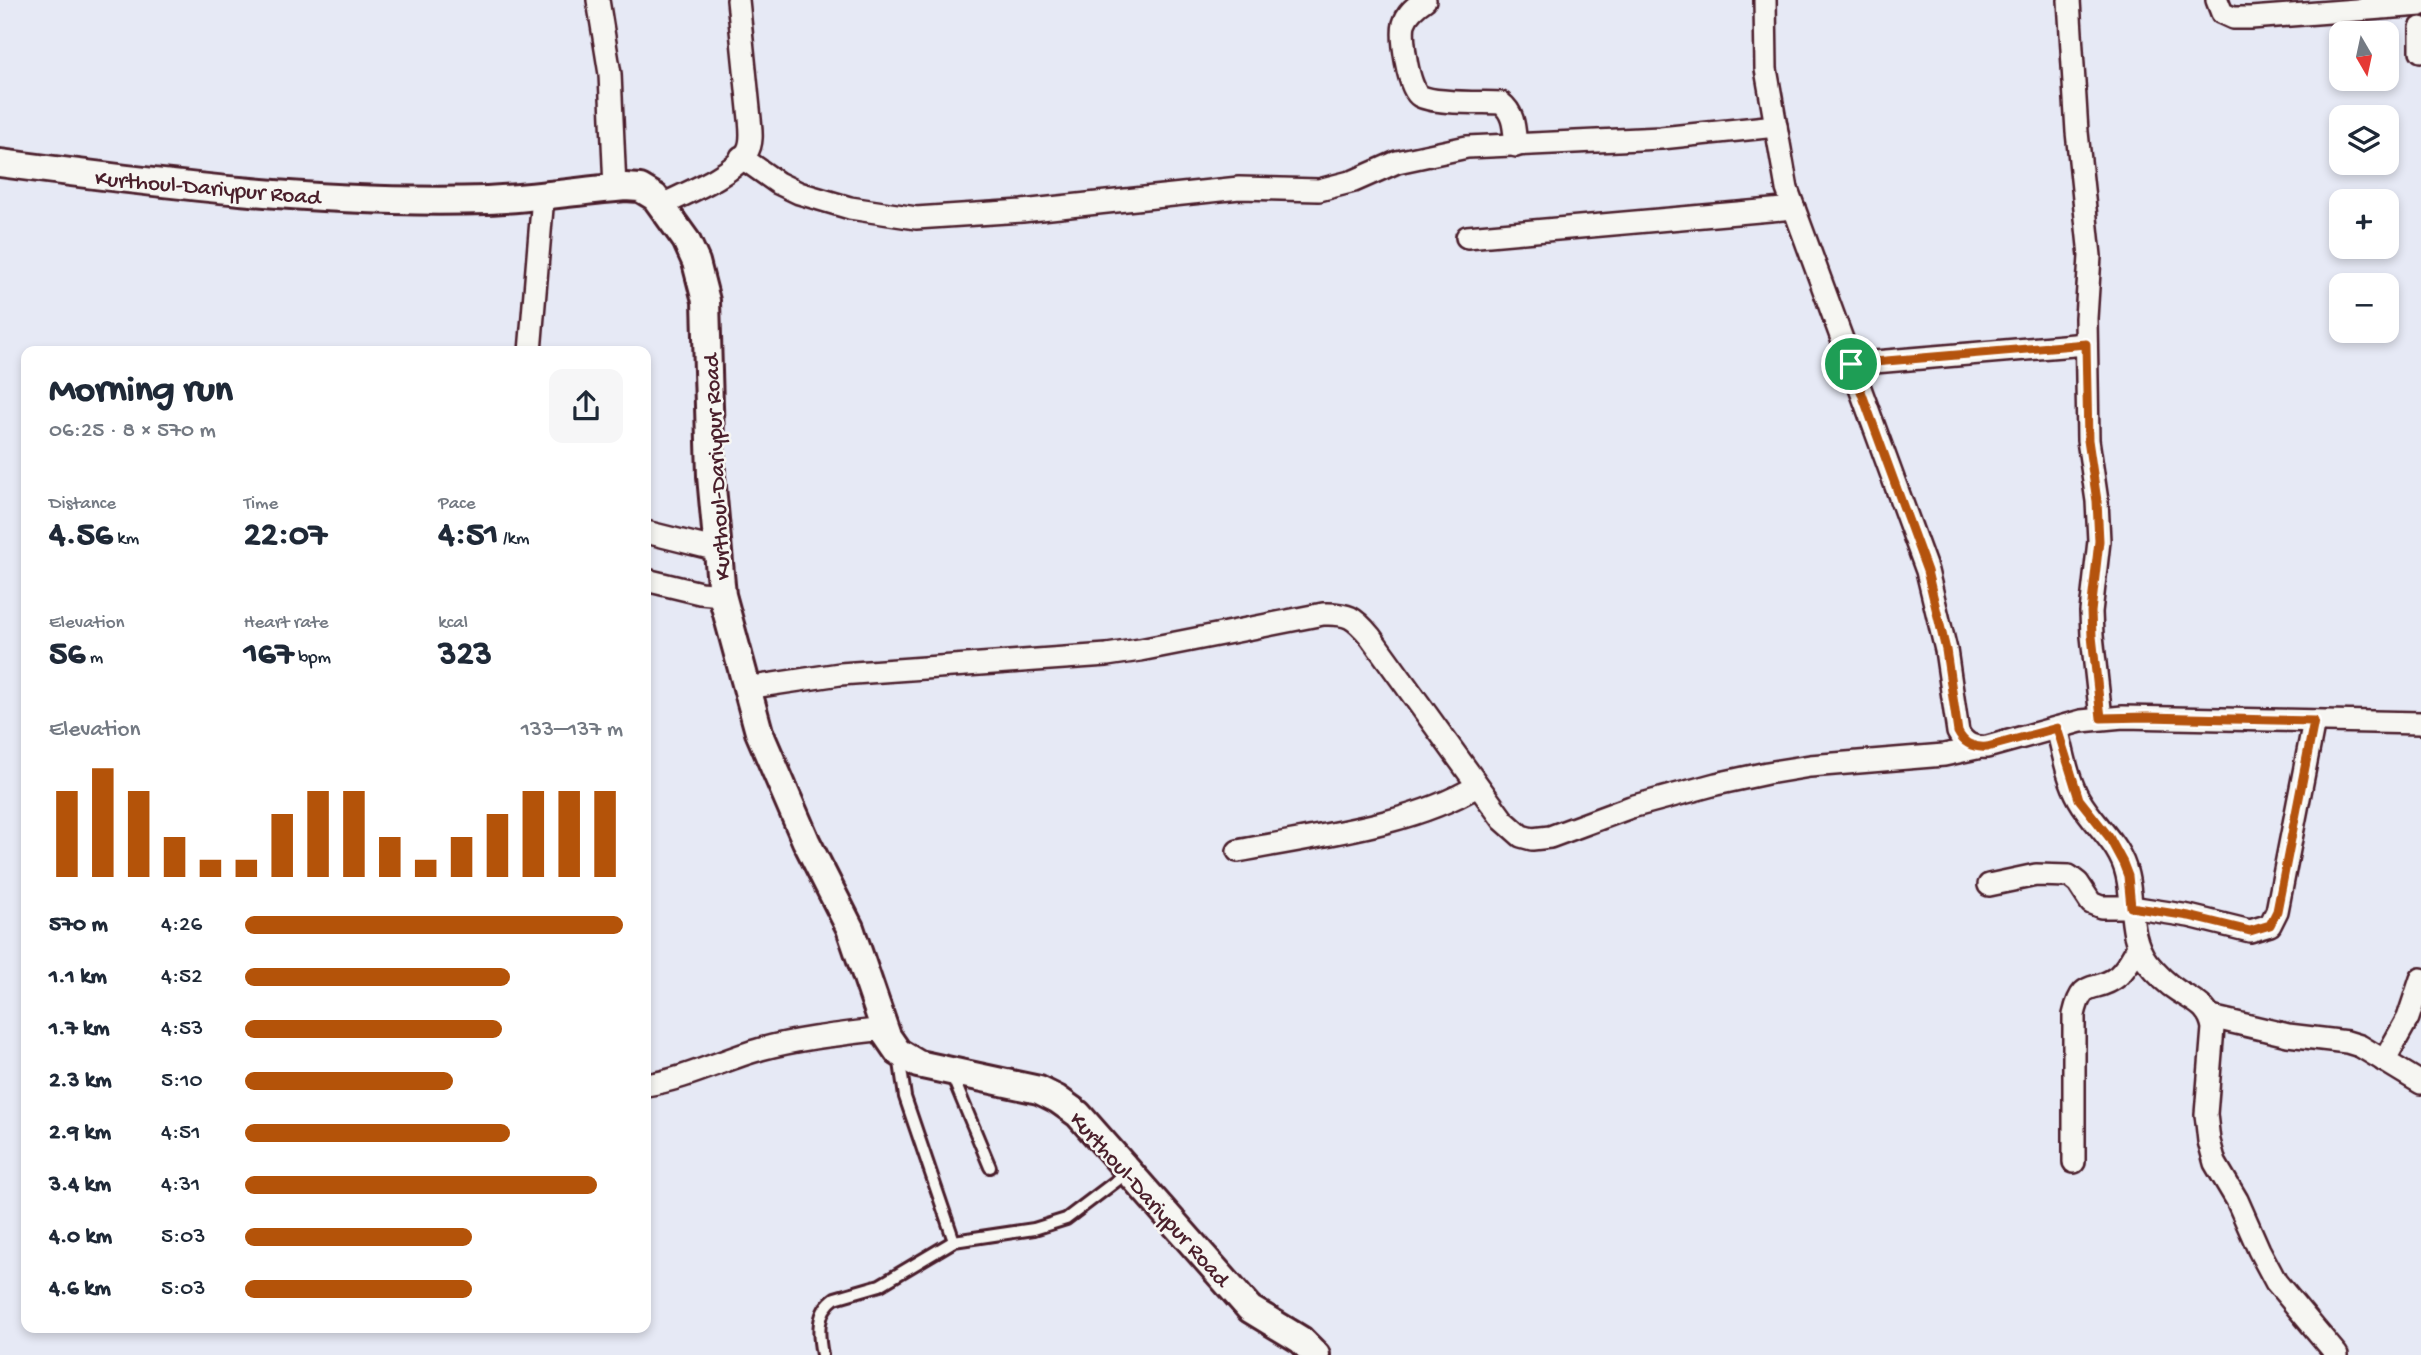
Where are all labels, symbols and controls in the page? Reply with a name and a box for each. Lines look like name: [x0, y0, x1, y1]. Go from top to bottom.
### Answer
north arrow: [2329, 21, 2399, 91]
map controls: [2329, 21, 2399, 343]
button: layers: [2329, 105, 2399, 175]
street label: Kurthoul-Dariypur Road: [94, 166, 323, 213]
button: +: [2329, 189, 2399, 259]
button: −: [2329, 273, 2399, 343]
pin: [1821, 334, 1881, 394]
icon: arrive: [1832, 345, 1870, 383]
street label: Kurthoul-Dariypur Road: [699, 351, 738, 581]
button: share: [549, 369, 623, 443]
text: Morning run: [49, 370, 233, 414]
text: 06:25 · 8 × 570 m: [49, 418, 216, 445]
text: Distance: [49, 493, 116, 516]
text: Time: [244, 493, 278, 516]
text: Pace: [438, 493, 476, 516]
text: 4.56: [49, 516, 113, 557]
text: 22:07: [244, 516, 327, 557]
text: 4:51: [438, 516, 498, 557]
text: km: [113, 528, 139, 551]
text: /km: [498, 528, 529, 551]
text: Elevation: [49, 612, 125, 635]
text: Heart rate: [244, 612, 329, 635]
text: kcal: [438, 612, 468, 635]
text: 56: [49, 635, 85, 676]
text: 167: [244, 635, 294, 676]
text: 323: [438, 635, 492, 676]
text: m: [85, 647, 103, 670]
text: bpm: [294, 647, 331, 670]
text: Elevation: [49, 717, 140, 744]
text: 133–137 m: [521, 717, 623, 744]
text: 570 m: [49, 912, 108, 939]
text: 4:26: [161, 912, 202, 939]
text: 1.1 km: [49, 964, 107, 991]
text: 4:52: [161, 964, 202, 991]
text: 1.7 km: [49, 1016, 110, 1043]
text: 4:53: [161, 1016, 203, 1043]
text: 2.3 km: [49, 1068, 111, 1095]
text: 5:10: [161, 1068, 203, 1095]
street label: Kurthoul-Dariypur Road: [1063, 1107, 1235, 1295]
text: 2.9 km: [49, 1120, 111, 1147]
text: 4:51: [161, 1120, 201, 1147]
text: 3.4 km: [49, 1172, 111, 1199]
text: 4:31: [161, 1172, 200, 1199]
text: 4.0 km: [49, 1224, 112, 1251]
text: 5:03: [161, 1224, 205, 1251]
text: 4.6 km: [49, 1276, 111, 1303]
text: 5:03: [161, 1276, 205, 1303]

